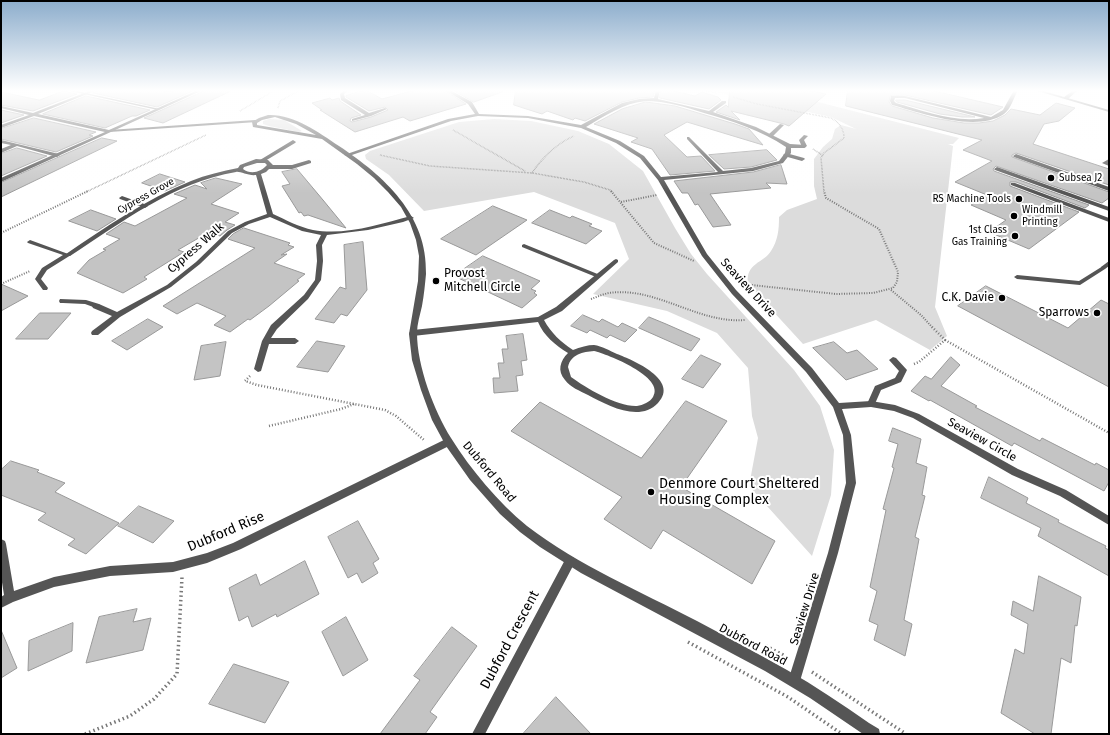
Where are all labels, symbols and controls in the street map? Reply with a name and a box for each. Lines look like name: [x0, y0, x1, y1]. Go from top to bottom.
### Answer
place label: Subsea J2: [1059, 172, 1102, 184]
marker: Subsea J2: [1046, 173, 1056, 183]
street label: Cypress Grove: [116, 176, 176, 216]
place label: RS Machine Tools: [932, 193, 1011, 205]
marker: RS Machine Tools: [1014, 194, 1024, 204]
place label: Windmill Printing: [1022, 204, 1062, 228]
marker: Windmill Printing: [1009, 211, 1019, 221]
street label: Cypress Walk: [165, 220, 227, 276]
place label: 1st Class Gas Training: [952, 224, 1007, 248]
marker: 1st Class Gas Training: [1010, 231, 1020, 241]
street label: Seaview Drive: [717, 256, 779, 320]
place label: Provost Mitchell Circle: [444, 267, 520, 295]
marker: Provost Mitchell Circle: [431, 276, 441, 286]
place label: C.K. Davie: [941, 291, 994, 305]
marker: C.K. Davie: [997, 293, 1007, 303]
place label: Sparrows: [1039, 306, 1089, 320]
marker: Sparrows: [1092, 308, 1102, 318]
street label: Seaview Circle: [945, 415, 1019, 465]
street label: Dubford Road: [459, 439, 519, 505]
place label: Denmore Court Sheltered Housing Complex: [659, 476, 819, 508]
marker: Denmore Court Sheltered Housing Complex: [646, 487, 656, 497]
street label: Dubford Rise: [185, 508, 267, 556]
street label: Seaview Drive: [787, 571, 823, 647]
street label: Dubford Crescent: [477, 588, 543, 692]
street label: Dubford Road: [716, 621, 790, 669]

